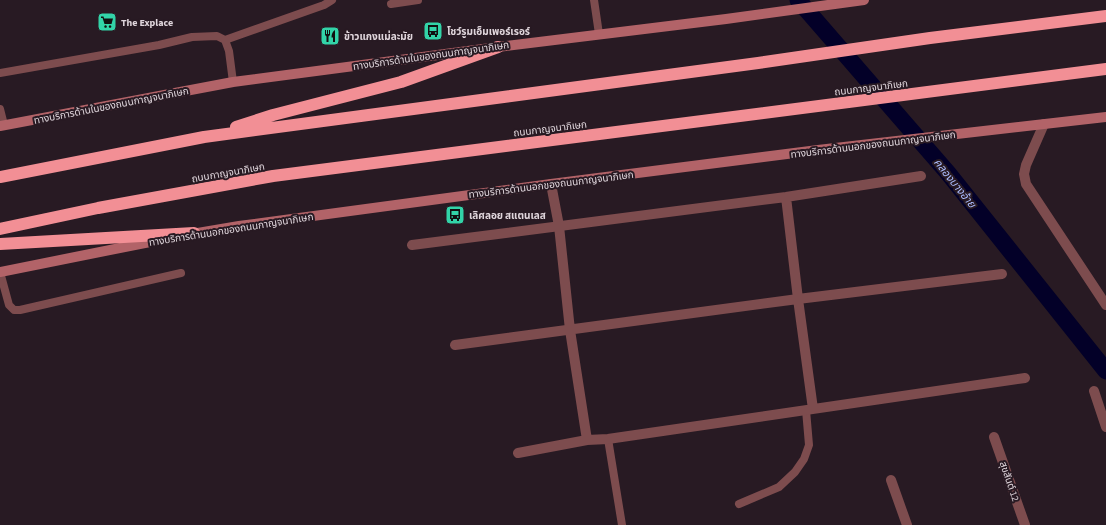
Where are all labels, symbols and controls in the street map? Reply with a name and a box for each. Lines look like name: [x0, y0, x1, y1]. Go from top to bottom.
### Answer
supermarket icon: The Explace: [96, 11, 118, 33]
place label: The Explace: [121, 16, 173, 30]
bus stop icon: โชว์รูมเอ็มเพอร์เรอร์: [422, 20, 444, 42]
restaurant icon: ข้าวแกงแม่ละมัย: [319, 25, 341, 47]
place label: โชว์รูมเอ็มเพอร์เรอร์: [447, 25, 530, 39]
place label: ข้าวแกงแม่ละมัย: [344, 30, 413, 44]
street label: ทางบริการด้านในของถนนกาญจนาภิเษก: [352, 38, 510, 74]
street label: ถนนกาญจนาภิเษก: [833, 77, 909, 99]
street label: ทางบริการด้านในของถนนกาญจนาภิเษก: [33, 84, 190, 128]
street label: ถนนกาญจนาภิเษก: [512, 118, 588, 140]
street label: ทางบริการด้านนอกของถนนกาญจนาภิเษก: [790, 128, 957, 162]
water label: คลองบางอ้าย: [930, 155, 980, 212]
street label: ถนนกาญจนาภิเษก: [190, 160, 266, 186]
street label: ทางบริการด้านนอกของถนนกาญจนาภิเษก: [468, 168, 635, 202]
bus stop icon: เลิศลอย สแตนเลส: [444, 204, 466, 226]
place label: เลิศลอย สแตนเลส: [469, 209, 546, 223]
street label: ทางบริการด้านนอกของถนนกาญจนาภิเษก: [148, 210, 314, 250]
street label: สุขสันต์ 12: [996, 460, 1022, 503]

